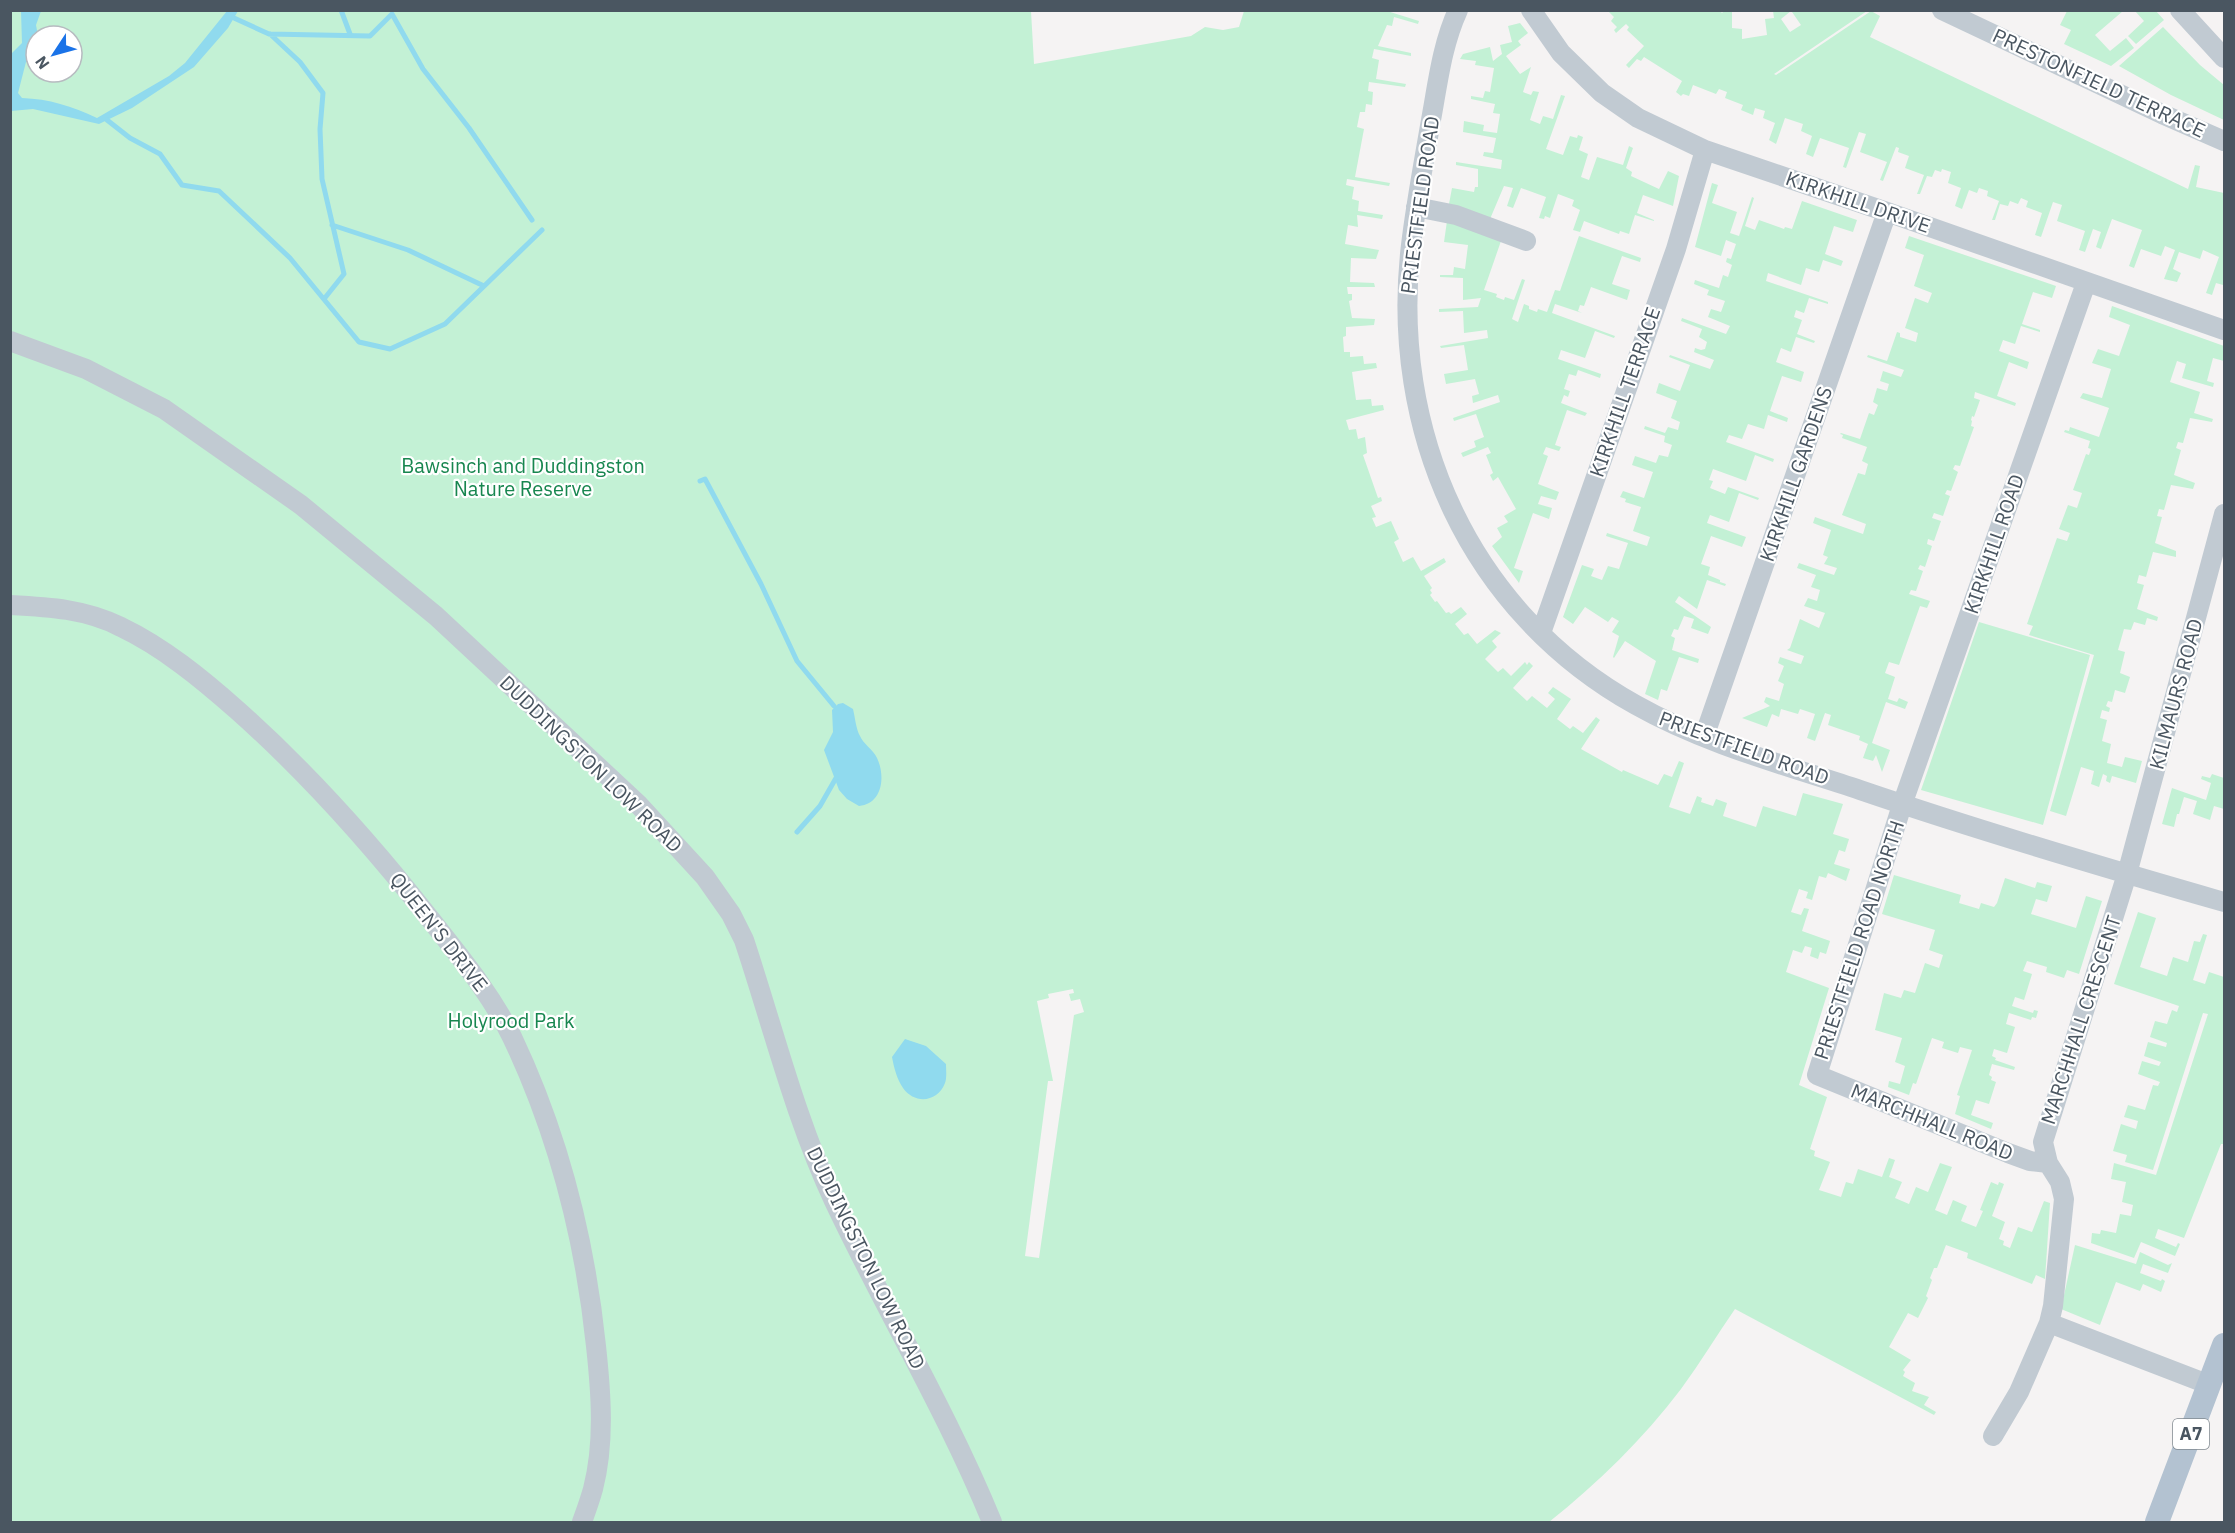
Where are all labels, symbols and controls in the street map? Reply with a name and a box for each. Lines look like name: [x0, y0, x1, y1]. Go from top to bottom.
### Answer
street label: PRESTONFIELD TERRACE: [1989, 21, 2210, 144]
north arrow: [24, 24, 84, 84]
text: N: [30, 52, 53, 73]
street label: PRIESTFIELD ROAD: [1394, 114, 1445, 295]
street label: KIRKHILL DRIVE: [1782, 164, 1934, 239]
street label: KIRKHILL TERRACE: [1583, 303, 1666, 481]
street label: KIRKHILL GARDENS: [1753, 383, 1838, 565]
park label: Bawsinch and Duddingston Nature Reserve: [401, 452, 645, 502]
street label: KIRKHILL ROAD: [1957, 471, 2030, 617]
street label: KILMAURS ROAD: [2142, 616, 2209, 772]
street label: DUDDINGSTON LOW ROAD: [494, 669, 689, 858]
street label: PRIESTFIELD ROAD: [1655, 704, 1833, 791]
street label: PRIESTFIELD ROAD NORTH: [1807, 817, 1910, 1063]
street label: QUEEN'S DRIVE: [384, 866, 494, 997]
street label: MARCHHALL CRESCENT: [2034, 912, 2127, 1128]
park label: Holyrood Park: [448, 1007, 575, 1034]
street label: MARCHHALL ROAD: [1847, 1077, 2017, 1166]
street label: DUDDINGSTON LOW ROAD: [801, 1142, 932, 1373]
road number: A7: [2173, 1419, 2209, 1449]

